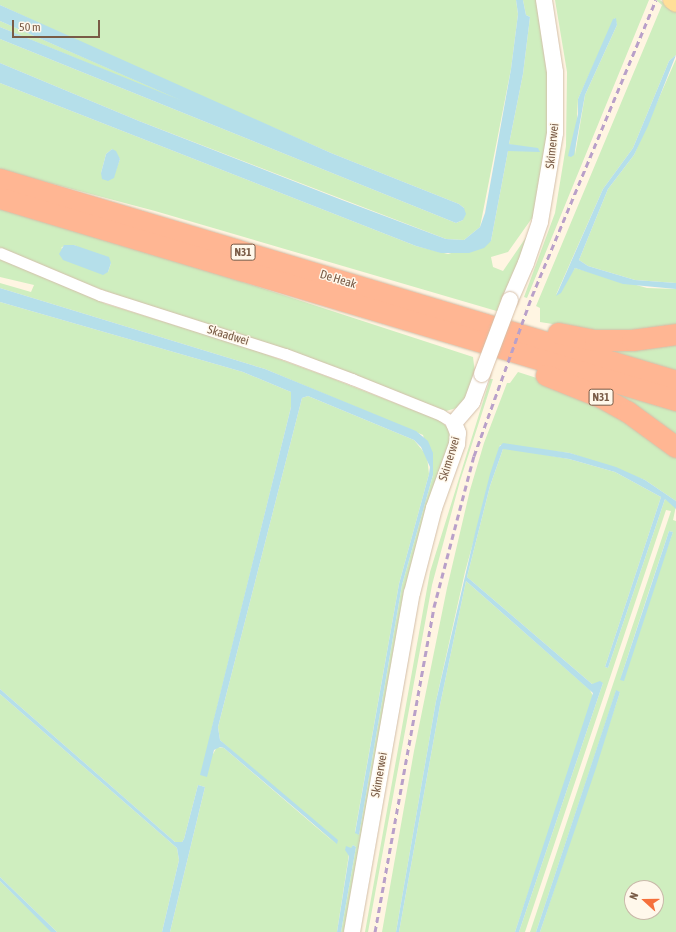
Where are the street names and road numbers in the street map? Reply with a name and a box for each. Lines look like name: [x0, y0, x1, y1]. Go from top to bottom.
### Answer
street label: Skimerwei: [543, 123, 563, 169]
road number: N31: [230, 243, 256, 261]
street label: De Heak: [318, 268, 358, 292]
street label: Skaadwei: [206, 323, 250, 349]
road number: N31: [588, 388, 614, 406]
street label: Skimerwei: [436, 435, 464, 483]
street label: Skimerwei: [369, 751, 391, 799]

